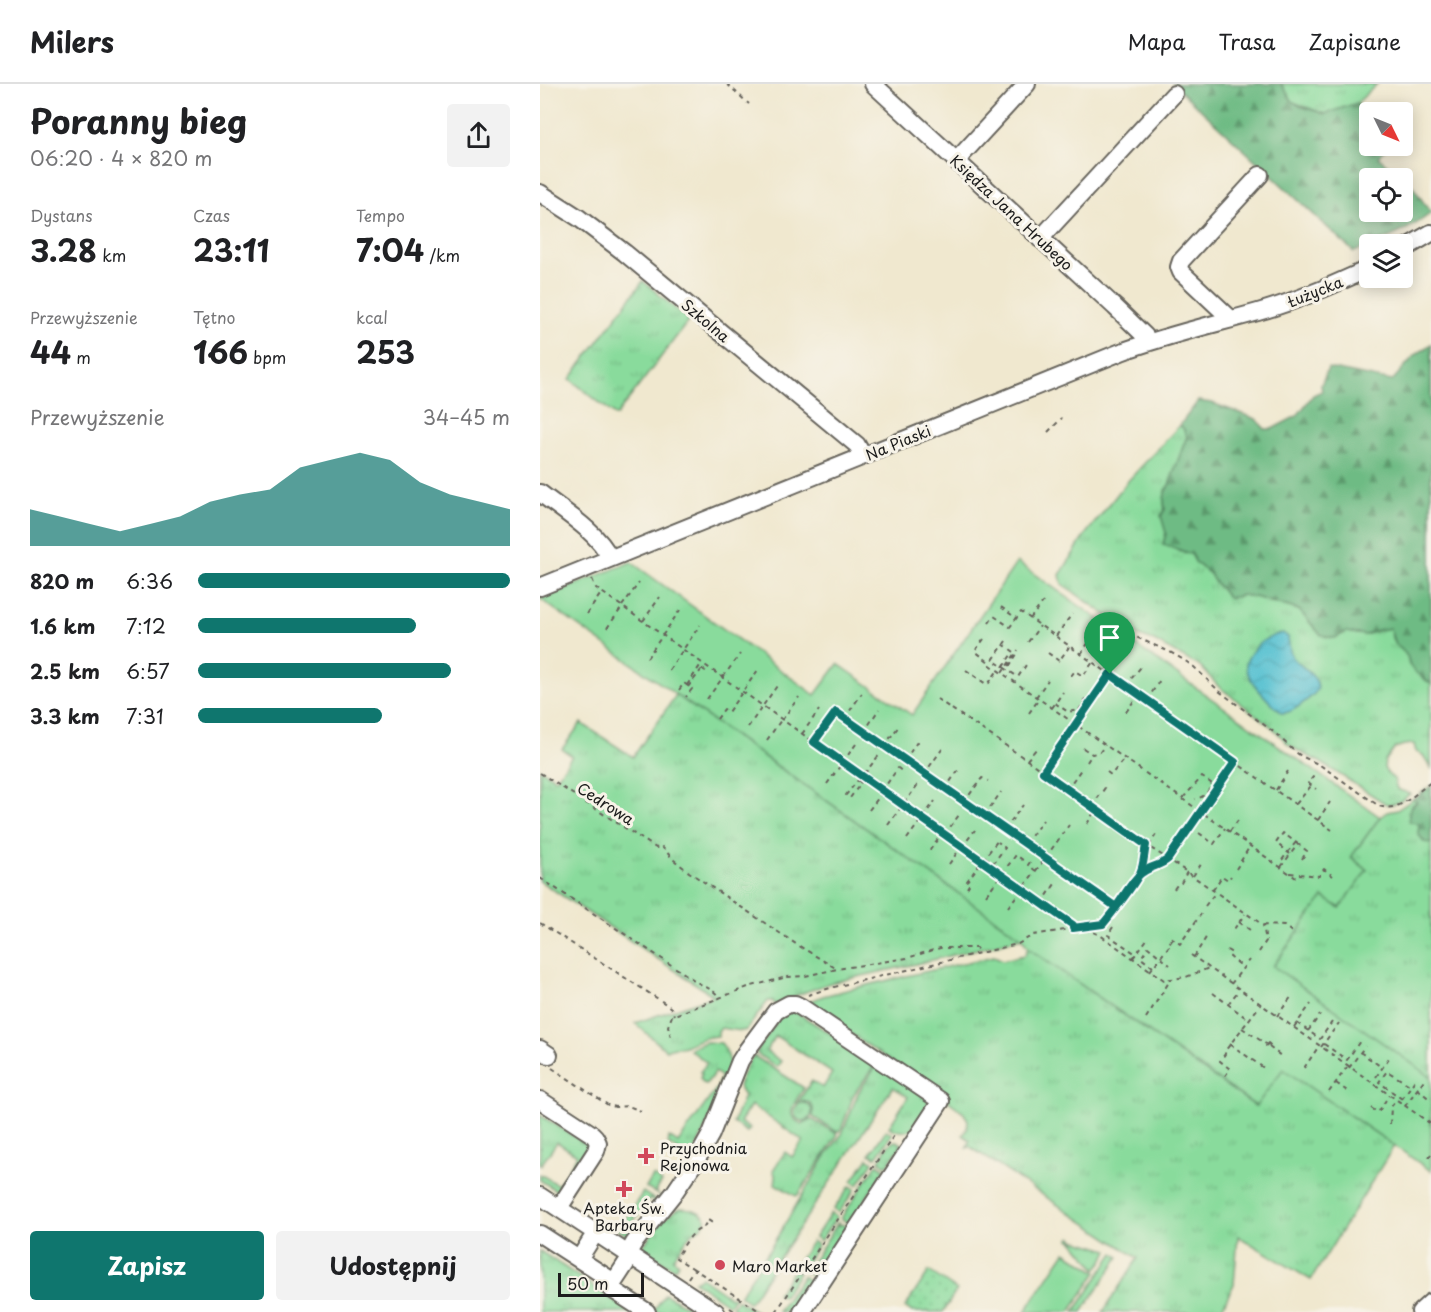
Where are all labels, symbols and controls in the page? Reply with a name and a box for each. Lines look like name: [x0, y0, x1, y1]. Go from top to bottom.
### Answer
text: Milers: [30, 20, 114, 63]
text: Mapa: [1128, 25, 1185, 57]
text: Trasa: [1218, 25, 1275, 57]
text: Zapisane: [1308, 25, 1401, 57]
text: Poranny bieg: [30, 95, 247, 145]
north arrow: [1359, 102, 1413, 156]
map controls: [1359, 102, 1413, 288]
button: share: [447, 104, 510, 167]
text: 06:20 · 4 × 820 m: [30, 143, 212, 173]
street label: Księdza Jana Hrubego: [945, 149, 1079, 275]
button: locate: [1359, 168, 1413, 222]
text: Dystans: [30, 203, 93, 227]
text: Czas: [193, 203, 230, 227]
text: Tempo: [356, 203, 405, 227]
text: 3.28: [30, 227, 97, 272]
text: 23:11: [193, 227, 269, 272]
text: 7:04: [356, 227, 424, 272]
button: layers: [1359, 234, 1413, 288]
text: km: [97, 243, 126, 267]
text: /km: [424, 243, 460, 267]
street label: Łużycka: [1284, 269, 1347, 313]
street label: Szkolna: [677, 293, 736, 348]
text: Przewyższenie: [30, 305, 138, 329]
text: Tętno: [193, 305, 235, 329]
text: kcal: [356, 305, 388, 329]
text: 44: [30, 329, 71, 374]
text: 166: [193, 329, 248, 374]
text: 253: [356, 329, 415, 374]
text: m: [71, 345, 91, 369]
text: bpm: [248, 345, 286, 369]
text: Przewyższenie: [30, 402, 165, 432]
text: 34–45 m: [423, 402, 510, 432]
street label: Na Piaski: [862, 418, 934, 466]
text: 820 m: [30, 566, 94, 596]
text: 6:36: [126, 566, 173, 596]
text: 1.6 km: [30, 611, 95, 641]
text: 7:12: [126, 611, 166, 641]
pin: [1084, 612, 1135, 674]
icon: arrive: [1093, 621, 1126, 654]
text: 2.5 km: [30, 656, 100, 686]
text: 6:57: [126, 656, 170, 686]
text: 3.3 km: [30, 701, 100, 731]
text: 7:31: [126, 701, 164, 731]
street label: Cedrowa: [573, 776, 640, 830]
place label: Przychodnia Rejonowa: [660, 1136, 748, 1176]
marker: Przychodnia Rejonowa: [637, 1147, 655, 1165]
marker: Apteka Św. Barbary: [617, 1182, 631, 1196]
place label: Apteka Św. Barbary: [583, 1196, 665, 1236]
button: Zapisz: [30, 1231, 264, 1300]
button: Udostępnij: [276, 1231, 510, 1300]
place label: Maro Market: [732, 1254, 827, 1277]
marker: Maro Market: [713, 1258, 727, 1272]
scale bar: [558, 1270, 644, 1298]
text: 50 m: [567, 1271, 608, 1295]

